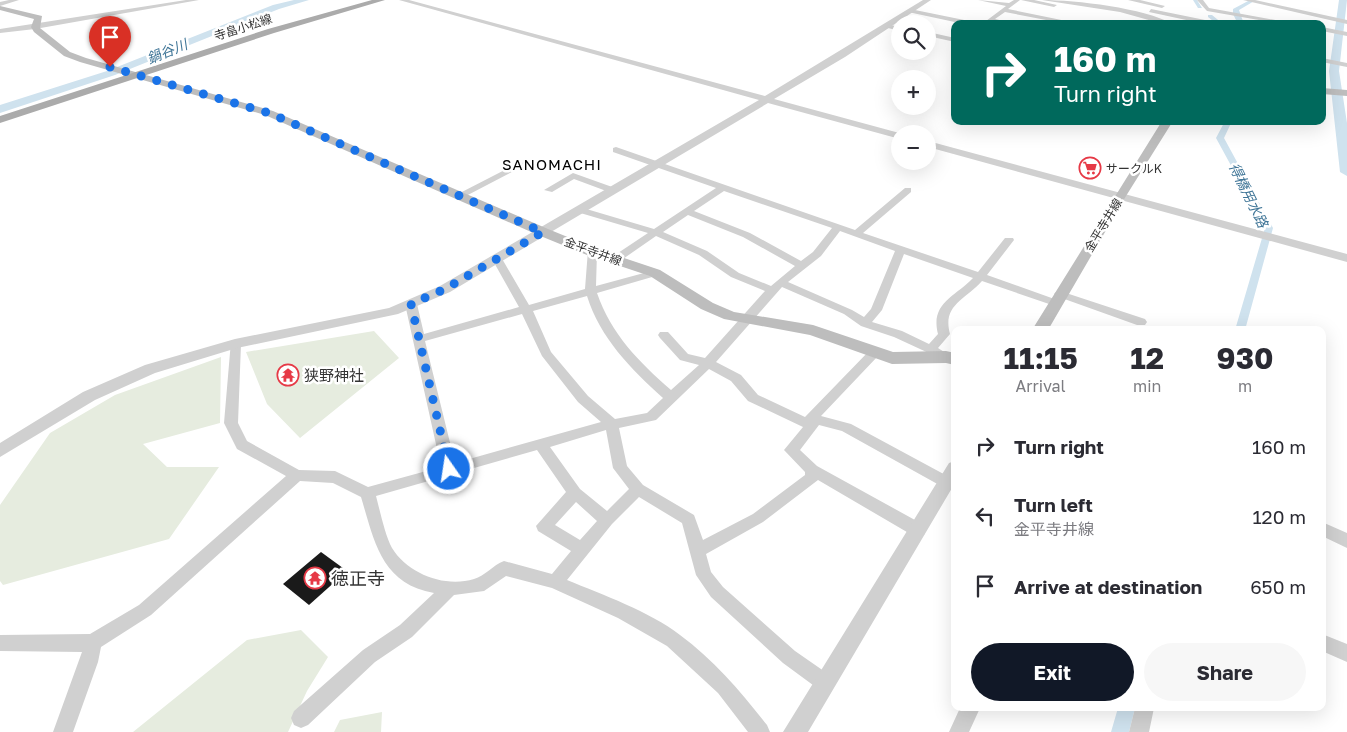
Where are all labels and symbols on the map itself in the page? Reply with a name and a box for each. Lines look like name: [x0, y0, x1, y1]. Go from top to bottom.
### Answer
street label: 寺畠小松線: [212, 11, 274, 43]
pin: [89, 16, 131, 67]
water label: 鍋谷川: [144, 35, 192, 67]
district label: SANOMACHI: [502, 155, 602, 173]
supermarket icon: サークルK: [1078, 156, 1102, 180]
water label: 得橋用水路: [1226, 160, 1272, 231]
place label: サークルK: [1106, 161, 1162, 176]
street label: 金平寺井線: [1081, 195, 1125, 255]
street label: 金平寺井線: [562, 234, 624, 268]
temple icon: 狭野神社: [276, 363, 300, 387]
place label: 狭野神社: [304, 366, 364, 384]
position arrow: [422, 442, 474, 494]
temple icon: 徳正寺: [303, 566, 327, 590]
place label: 徳正寺: [331, 567, 385, 589]

